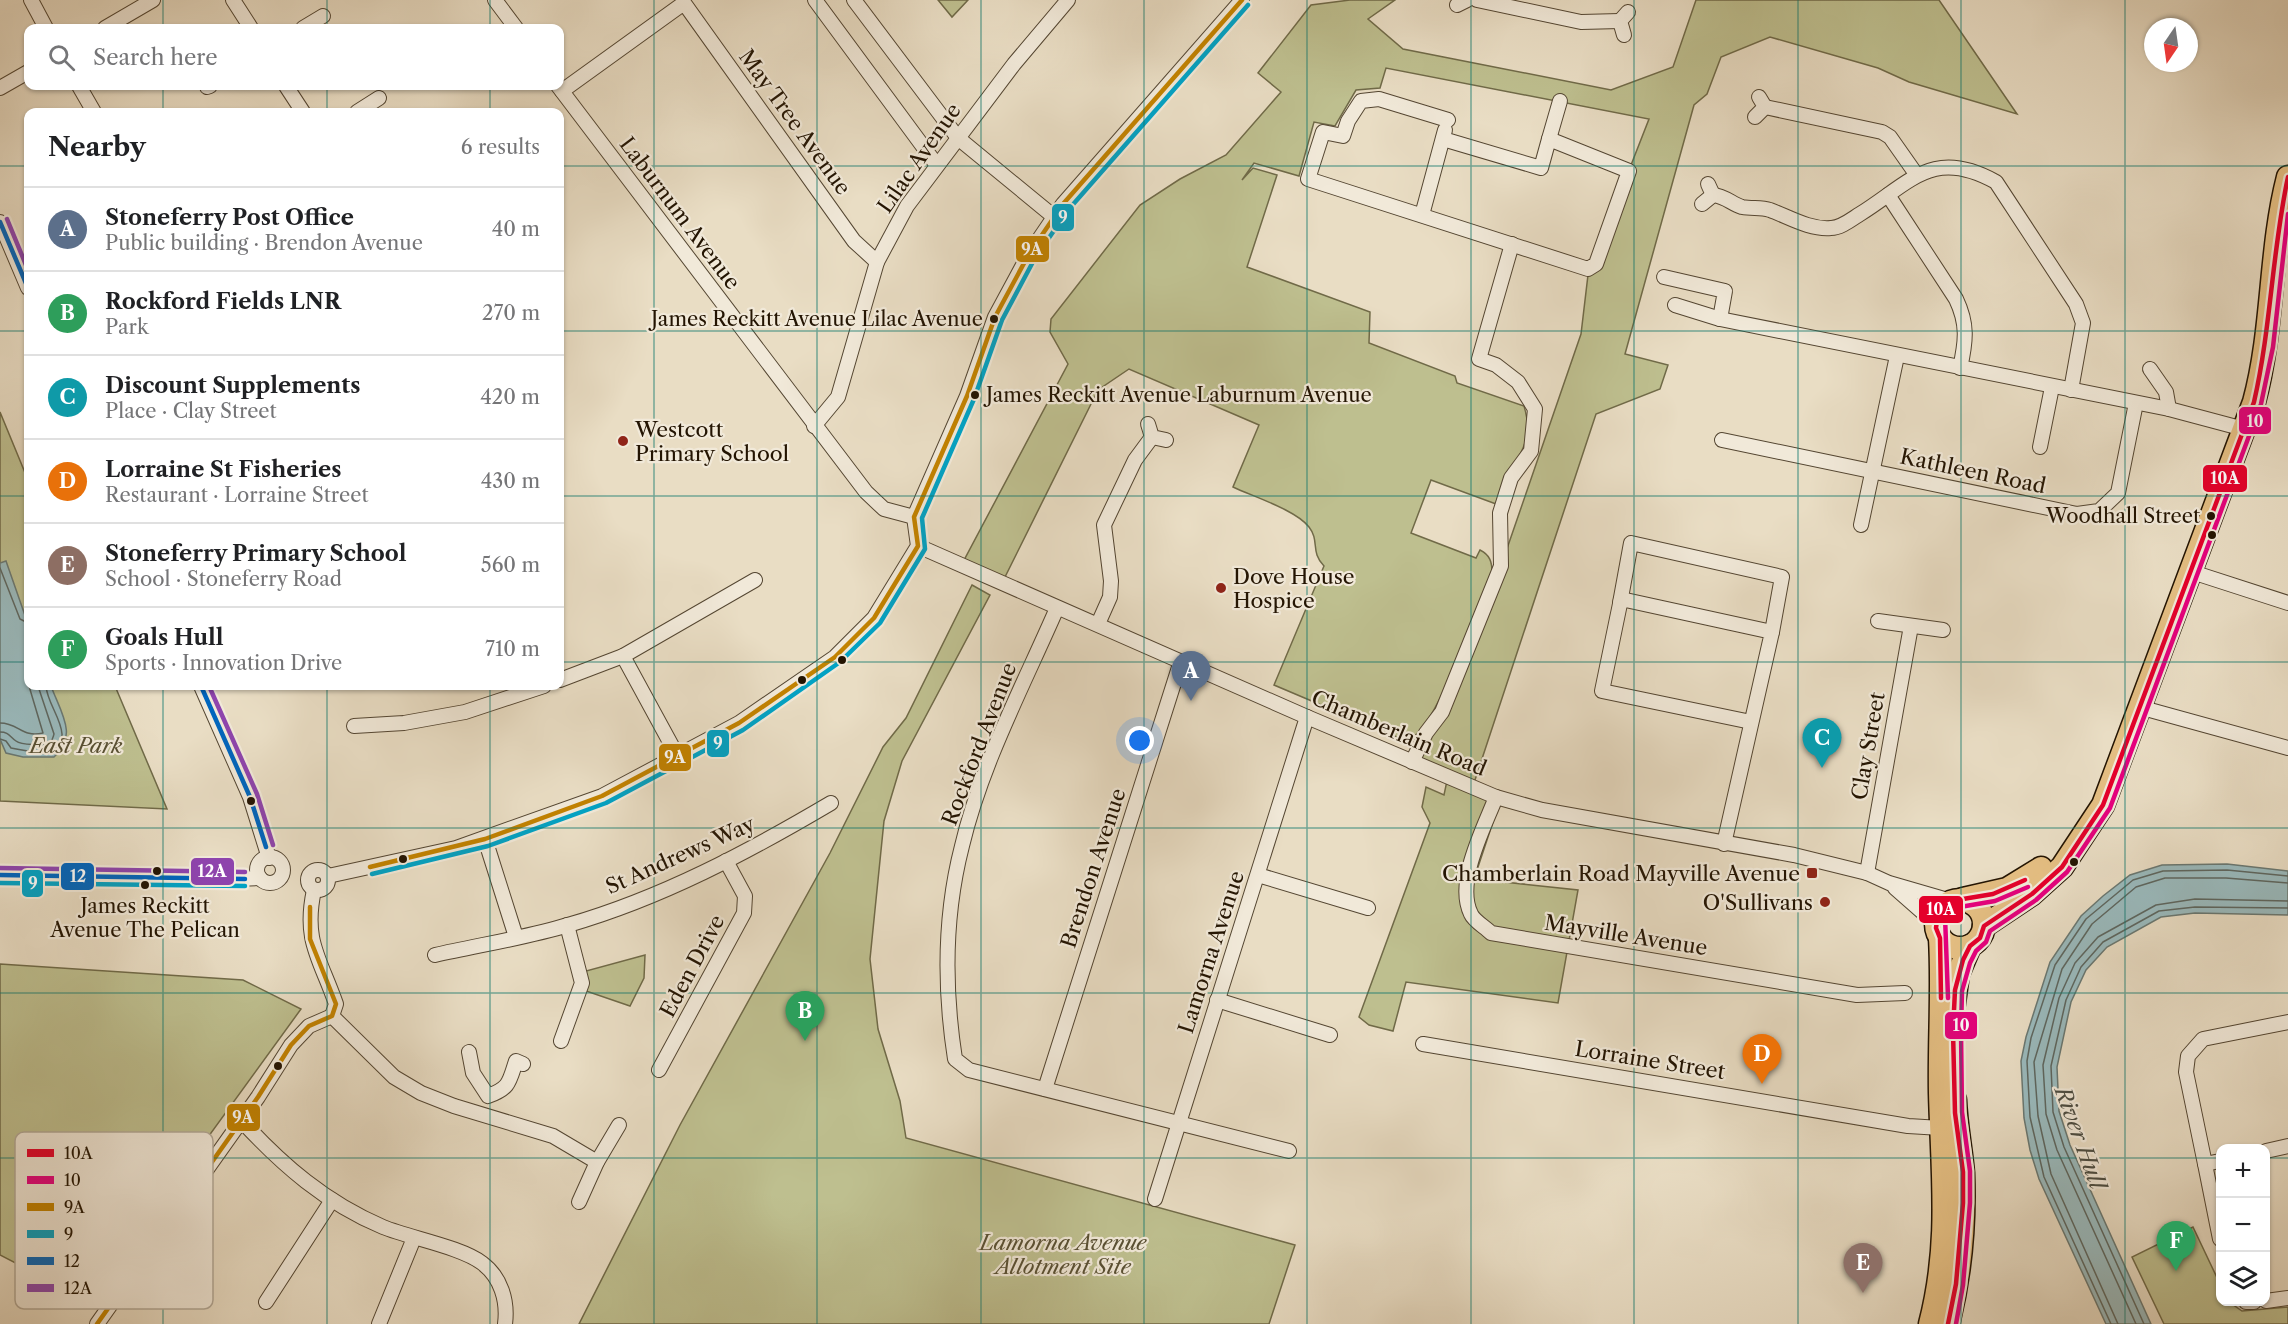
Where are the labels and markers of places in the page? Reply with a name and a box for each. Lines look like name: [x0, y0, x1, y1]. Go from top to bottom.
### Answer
place label: James Reckitt Avenue Lilac Avenue: [648, 307, 983, 331]
marker: James Reckitt Avenue Lilac Avenue: [988, 313, 1000, 325]
place label: James Reckitt Avenue Laburnum Avenue: [983, 383, 1372, 407]
marker: James Reckitt Avenue Laburnum Avenue: [969, 389, 981, 401]
place label: Westcott Primary School: [634, 417, 789, 466]
marker: Westcott Primary School: [616, 434, 630, 448]
place label: Woodhall Street: [2045, 504, 2200, 528]
marker: Woodhall Street: [2205, 510, 2217, 522]
unlabelled marker: [2206, 529, 2218, 541]
place label: Dove House Hospice: [1233, 564, 1355, 613]
marker: Dove House Hospice: [1214, 581, 1228, 595]
pin: A: [1172, 652, 1210, 701]
unlabelled marker: [836, 654, 848, 666]
unlabelled marker: [796, 674, 808, 686]
pin: C: [1802, 718, 1842, 768]
unlabelled marker: [245, 795, 257, 807]
unlabelled marker: [397, 853, 409, 865]
unlabelled marker: [2068, 856, 2080, 868]
place label: Chamberlain Road Mayville Avenue: [1442, 861, 1800, 886]
unlabelled marker: [151, 865, 163, 877]
marker: Chamberlain Road Mayville Avenue: [1805, 866, 1819, 880]
marker: James Reckitt Avenue The Pelican: [139, 879, 151, 891]
place label: O'Sullivans: [1703, 890, 1813, 915]
place label: James Reckitt Avenue The Pelican: [49, 894, 240, 942]
marker: O'Sullivans: [1818, 895, 1832, 909]
pin: B: [786, 992, 824, 1041]
pin: D: [1742, 1034, 1782, 1084]
unlabelled marker: [272, 1060, 284, 1072]
pin: F: [2156, 1222, 2196, 1271]
pin: E: [1844, 1244, 1882, 1293]

